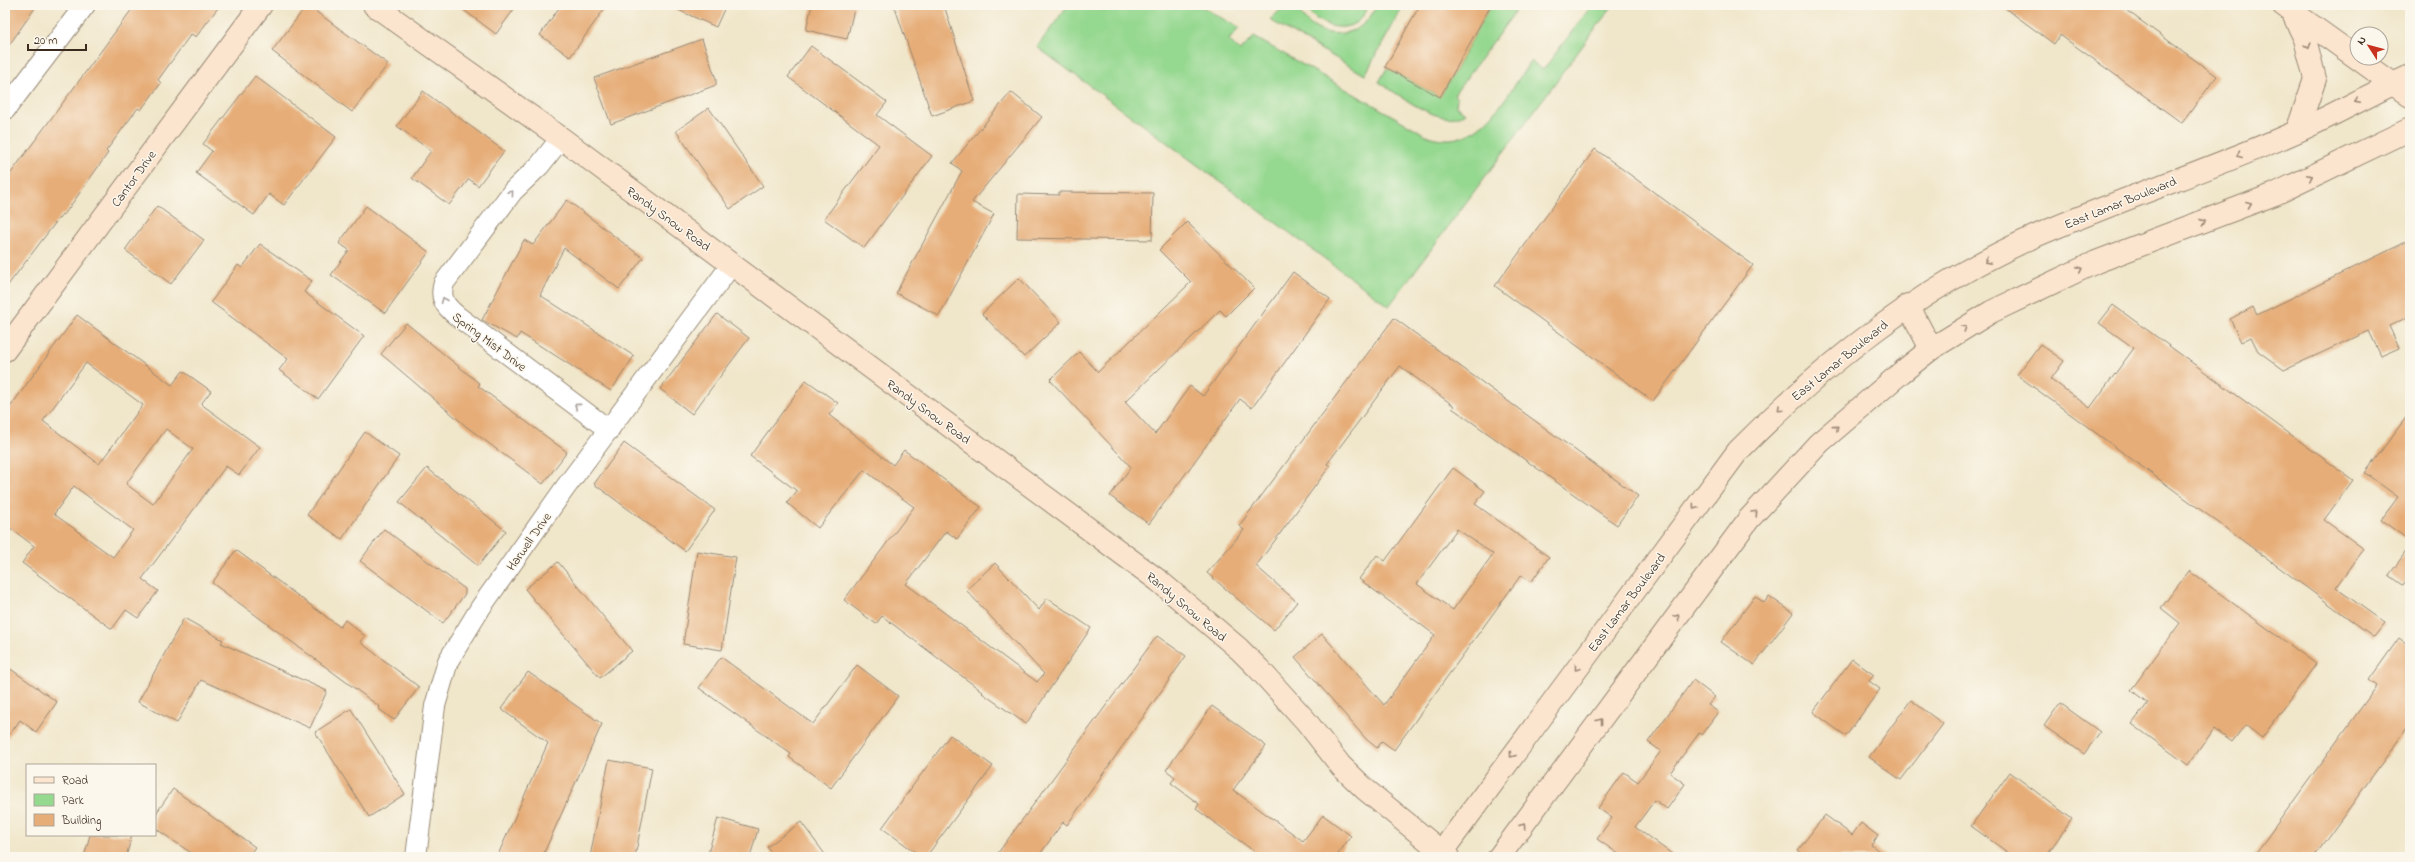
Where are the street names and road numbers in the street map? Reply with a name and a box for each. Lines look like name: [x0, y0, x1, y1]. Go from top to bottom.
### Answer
street label: Cantor Drive: [107, 146, 161, 211]
street label: East Lamar Boulevard: [2062, 172, 2180, 235]
street label: Randy Snow Road: [622, 182, 715, 257]
street label: Spring Mist Drive: [447, 308, 530, 377]
street label: East Lamar Boulevard: [1787, 316, 1893, 406]
street label: Randy Snow Road: [882, 375, 975, 450]
street label: Harwell Drive: [502, 509, 557, 575]
street label: East Lamar Boulevard: [1584, 549, 1671, 656]
street label: Randy Snow Road: [1141, 568, 1231, 648]

